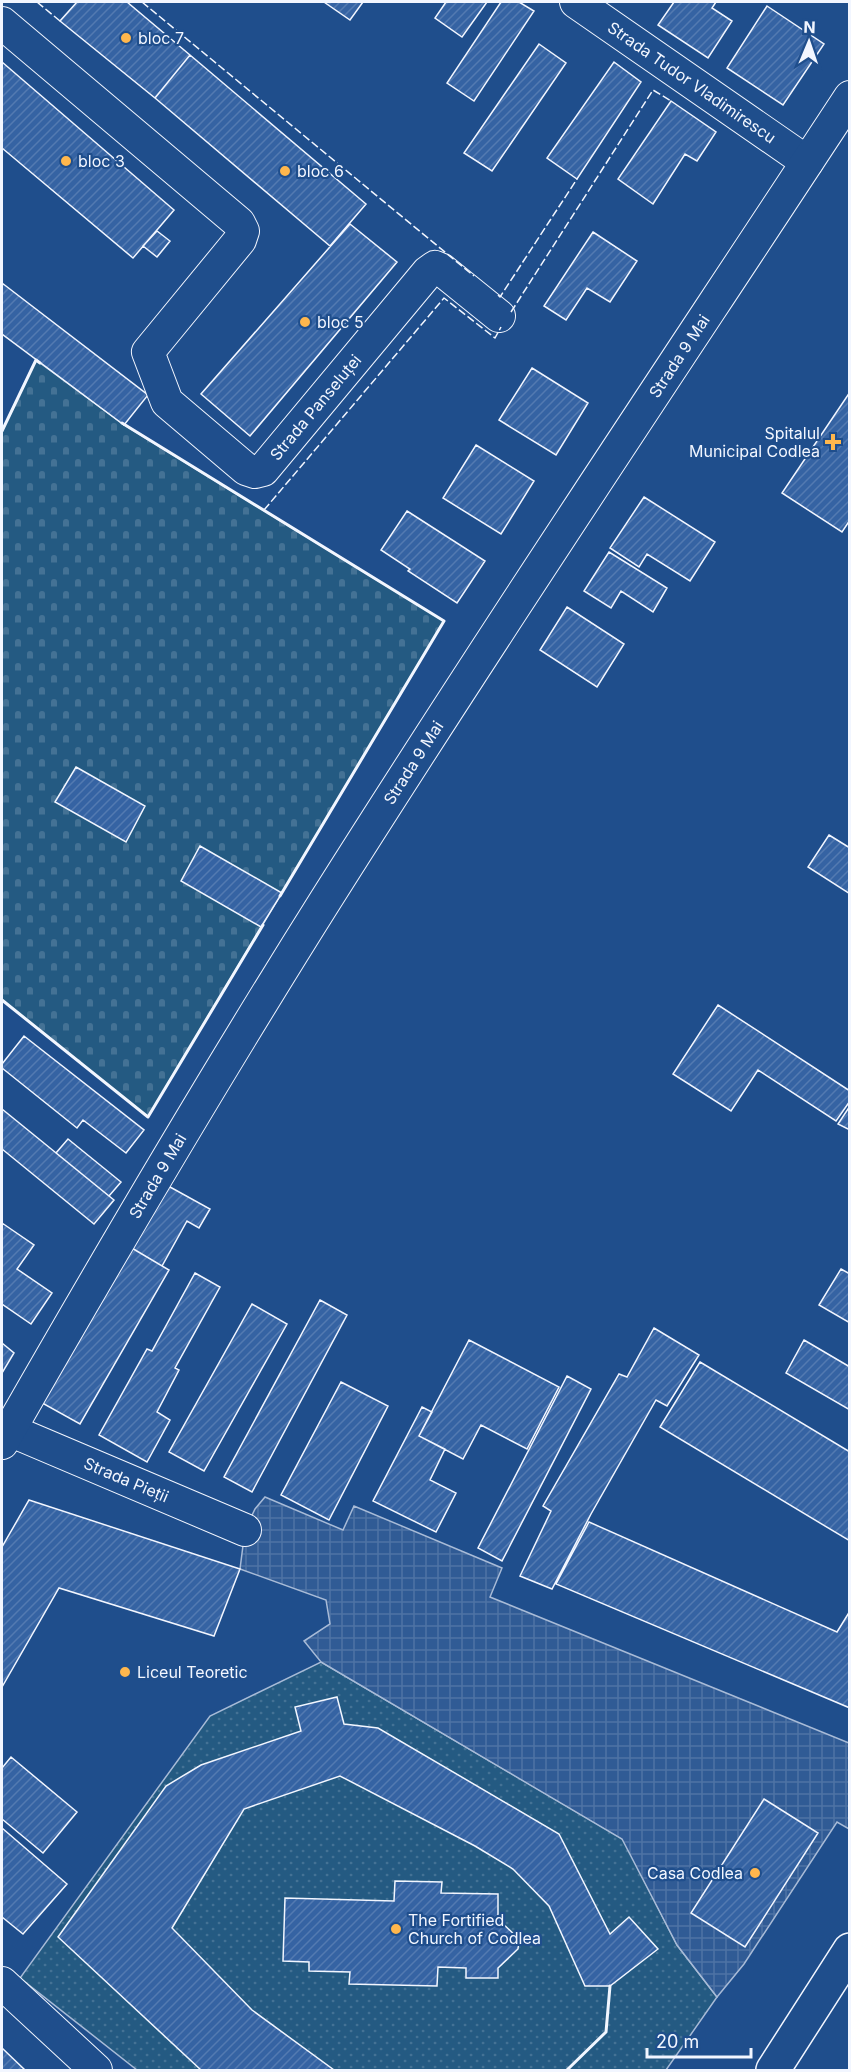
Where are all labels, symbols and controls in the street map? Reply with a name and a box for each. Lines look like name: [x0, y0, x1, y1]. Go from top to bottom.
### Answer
north arrow: [779, 12, 839, 72]
street label: Strada Tudor Vladimirescu: [604, 17, 780, 147]
text: N: [803, 17, 816, 37]
place label: bloc 7: [138, 28, 184, 48]
marker: bloc 7: [119, 31, 133, 45]
place label: bloc 3: [78, 151, 125, 171]
marker: bloc 3: [59, 154, 73, 168]
place label: bloc 6: [297, 161, 344, 181]
marker: bloc 6: [278, 164, 292, 178]
street label: Strada 9 Mai: [644, 311, 714, 401]
place label: bloc 5: [317, 312, 364, 332]
marker: bloc 5: [298, 315, 312, 329]
street label: Strada Panseluței: [265, 350, 365, 464]
place label: Spitalul Municipal Codlea: [689, 423, 820, 461]
marker: Spitalul Municipal Codlea: [824, 433, 842, 451]
street label: Strada 9 Mai: [379, 717, 447, 808]
street label: Strada 9 Mai: [124, 1130, 190, 1222]
street label: Strada Pieții: [81, 1453, 172, 1506]
place label: Liceul Teoretic: [137, 1662, 248, 1682]
marker: Liceul Teoretic: [118, 1665, 132, 1679]
place label: Casa Codlea: [647, 1863, 743, 1883]
marker: Casa Codlea: [748, 1866, 762, 1880]
place label: The Fortified Church of Codlea: [408, 1910, 541, 1948]
marker: The Fortified Church of Codlea: [389, 1922, 403, 1936]
scale bar: [647, 2021, 750, 2059]
text: 20 m: [656, 2031, 699, 2052]

